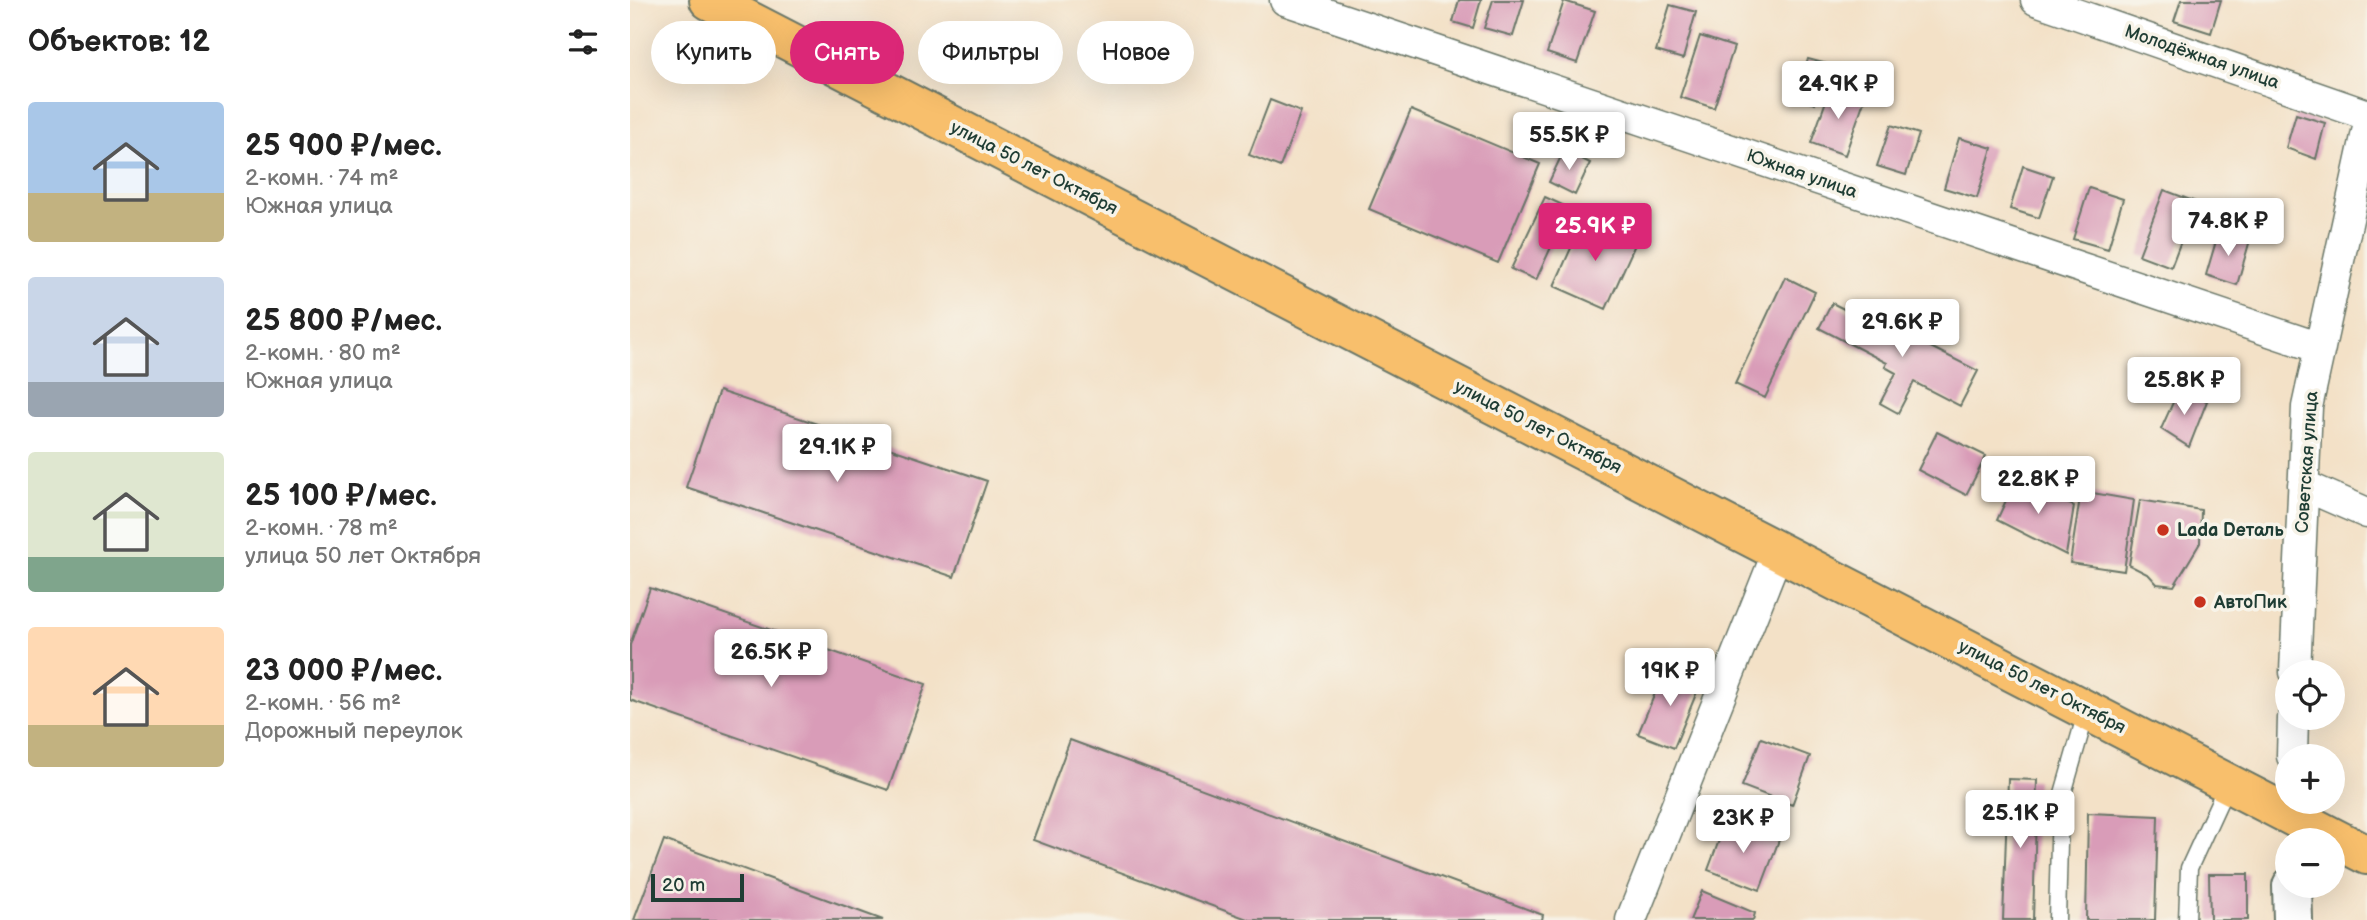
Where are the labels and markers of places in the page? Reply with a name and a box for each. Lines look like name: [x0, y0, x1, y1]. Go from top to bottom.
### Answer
pin: 24.9K ₽: [1773, 61, 1903, 121]
pin: 55.5K ₽: [1504, 113, 1634, 172]
pin: 74.8K ₽: [2163, 198, 2293, 258]
pin: 25.9K ₽: [1530, 204, 1660, 263]
pin: 29.6K ₽: [1837, 300, 1967, 359]
pin: 25.8K ₽: [2119, 358, 2249, 417]
pin: 29.1K ₽: [772, 424, 902, 484]
pin: 22.8K ₽: [1973, 456, 2103, 516]
place label: Lada Dеталь: [2177, 520, 2284, 541]
marker: Lada Dеталь: [2155, 522, 2171, 538]
place label: АвтоПик: [2213, 592, 2287, 613]
marker: АвтоПик: [2192, 594, 2208, 610]
pin: 26.5K ₽: [706, 630, 836, 689]
pin: 19K ₽: [1621, 648, 1719, 708]
pin: 25.1K ₽: [1955, 790, 2085, 850]
pin: 23K ₽: [1694, 796, 1792, 855]

